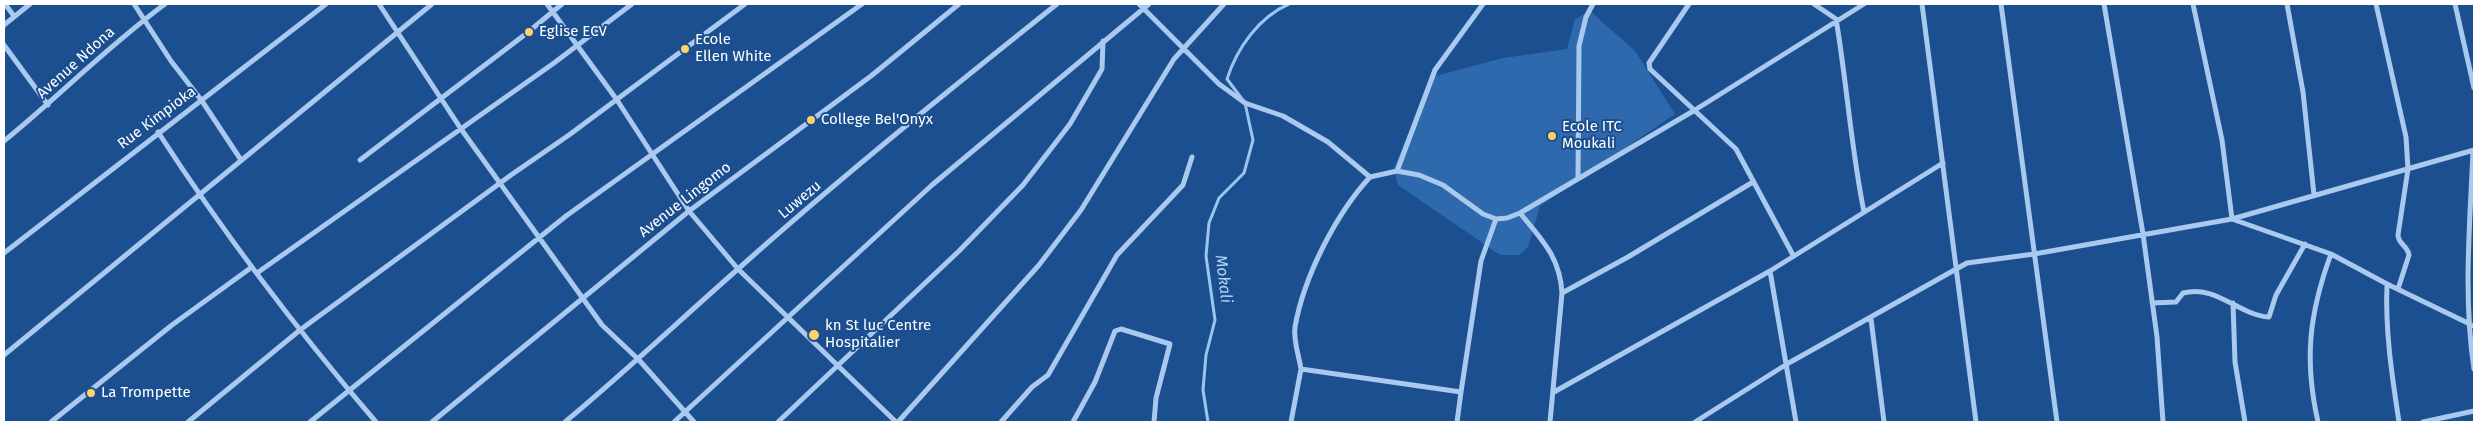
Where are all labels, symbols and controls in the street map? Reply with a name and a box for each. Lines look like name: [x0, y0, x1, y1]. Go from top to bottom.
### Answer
street label: Avenue Ndona: [33, 23, 119, 103]
place label: Eglise ECV: [539, 23, 607, 41]
marker: Eglise ECV: [523, 26, 535, 38]
place label: Ecole Ellen White: [695, 31, 771, 66]
marker: Ecole Ellen White: [679, 43, 691, 55]
street label: Rue Kimpioka: [114, 83, 200, 153]
place label: College Bel'Onyx: [821, 111, 933, 129]
marker: College Bel'Onyx: [805, 114, 817, 126]
place label: Ecole ITC Moukali: [1562, 118, 1622, 153]
marker: Ecole ITC Moukali: [1546, 130, 1558, 142]
street label: Avenue Lingomo: [635, 158, 735, 242]
street label: Luwezu: [775, 177, 825, 223]
water label: Mokali: [1211, 254, 1235, 304]
place label: kn St luc Centre Hospitalier: [825, 317, 931, 352]
marker: kn St luc Centre Hospitalier: [807, 328, 821, 342]
place label: La Trompette: [101, 384, 191, 402]
marker: La Trompette: [85, 387, 97, 399]

